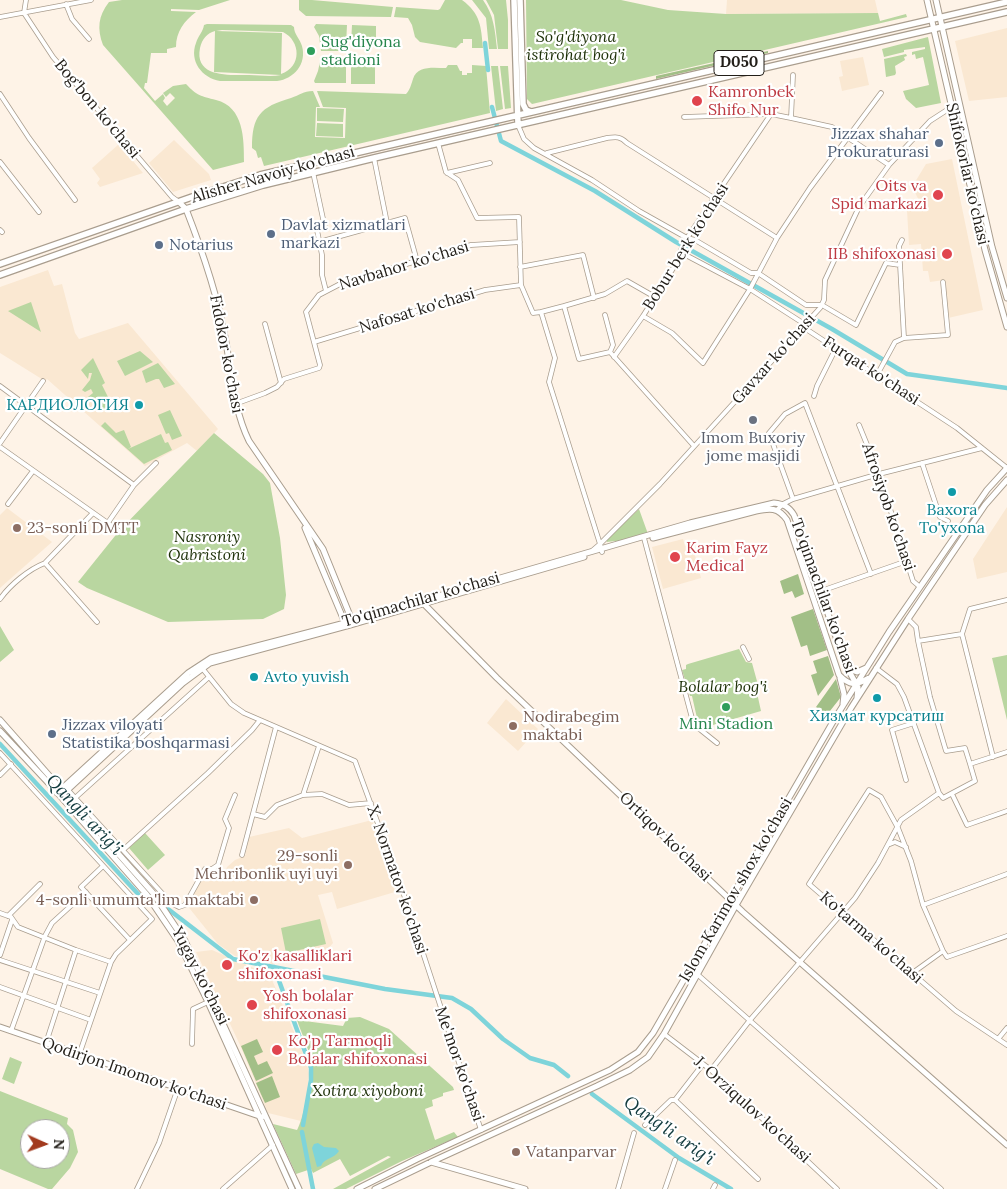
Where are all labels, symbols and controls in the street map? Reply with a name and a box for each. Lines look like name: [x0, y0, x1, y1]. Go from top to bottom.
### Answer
park label: So'g'diyona istirohat bog'i: [526, 27, 626, 65]
place label: Sug'diyona stadioni: [321, 32, 401, 70]
marker: Sug'diyona stadioni: [305, 45, 317, 57]
road number: D050: [714, 50, 764, 76]
street label: Bog'bon ko'chasi: [50, 56, 144, 162]
place label: Kamronbek Shifo Nur: [708, 82, 794, 120]
marker: Kamronbek Shifo Nur: [690, 94, 704, 108]
street label: Shifokorlar ko'chasi: [941, 101, 993, 247]
place label: Jizzax shahar Prokuraturasi: [827, 124, 929, 162]
marker: Jizzax shahar Prokuraturasi: [933, 137, 945, 149]
street label: Alisher Navoiy ko'chasi: [189, 142, 357, 208]
place label: Oits va Spid markazi: [831, 176, 927, 214]
street label: Bobur berk ko'chasi: [639, 180, 733, 314]
marker: Oits va Spid markazi: [931, 188, 945, 202]
place label: Davlat xizmatlari markazi: [281, 215, 406, 253]
marker: Davlat xizmatlari markazi: [265, 228, 277, 240]
place label: Notarius: [169, 235, 233, 255]
street label: Navbahor ko'chasi: [337, 237, 471, 295]
marker: Notarius: [153, 239, 165, 251]
place label: IIB shifoxonasi: [827, 244, 936, 264]
marker: IIB shifoxonasi: [940, 247, 954, 261]
street label: Nafosat ko'chasi: [357, 284, 477, 338]
street label: Fidokor ko'chasi: [205, 293, 247, 415]
street label: Gavxar ko'chasi: [728, 310, 820, 408]
street label: Furqat ko'chasi: [819, 333, 923, 409]
place label: КАРДИОЛОГИЯ: [6, 395, 129, 415]
marker: КАРДИОЛОГИЯ: [133, 399, 145, 411]
marker: Imom Buxoriy jome masjidi: [747, 414, 759, 426]
place label: Imom Buxoriy jome masjidi: [701, 428, 805, 466]
street label: Afrosiyob ko'chasi: [857, 441, 919, 573]
marker: Baxora To'yxona: [946, 486, 958, 498]
place label: Baxora To'yxona: [919, 500, 985, 538]
street label: To'qimachilar ko'chasi: [786, 516, 860, 676]
place label: 23-sonli DMTT: [27, 518, 139, 538]
marker: 23-sonli DMTT: [11, 522, 23, 534]
park label: Nasroniy Qabristoni: [168, 527, 246, 565]
place label: Karim Fayz Medical: [686, 538, 768, 576]
marker: Karim Fayz Medical: [668, 550, 682, 564]
street label: To'qimachilar ko'chasi: [340, 568, 502, 632]
place label: Avto yuvish: [264, 667, 349, 687]
marker: Avto yuvish: [248, 671, 260, 683]
park label: Bolalar bog'i: [678, 677, 768, 697]
marker: Хизмат курсатиш: [871, 692, 883, 704]
marker: Mini Stadion: [720, 701, 732, 713]
place label: Хизмат курсатиш: [810, 706, 944, 726]
place label: Nodirabegim maktabi: [523, 707, 620, 745]
place label: Mini Stadion: [679, 714, 773, 734]
place label: Jizzax viloyati Statistika boshqarmasi: [62, 715, 230, 753]
marker: Nodirabegim maktabi: [507, 720, 519, 732]
marker: Jizzax viloyati Statistika boshqarmasi: [46, 728, 58, 740]
water label: Qangli arig'i: [41, 770, 127, 860]
street label: Ortiqov ko'chasi: [615, 788, 715, 886]
street label: Islom Karimov shox ko'chasi: [675, 795, 797, 985]
street label: X. Normatov ko'chasi: [363, 803, 431, 957]
place label: 29-sonli Mehribonlik uyi uyi: [195, 846, 338, 884]
marker: 29-sonli Mehribonlik uyi uyi: [342, 859, 354, 871]
street label: Ko'tarma ko'chasi: [816, 888, 926, 988]
place label: 4-sonli umumta'lim maktabi: [36, 890, 244, 910]
marker: 4-sonli umumta'lim maktabi: [248, 894, 260, 906]
street label: Yugay ko'chasi: [167, 924, 233, 1028]
place label: Ko'z kasalliklari shifoxonasi: [238, 946, 352, 984]
marker: Ko'z kasalliklari shifoxonasi: [220, 958, 234, 972]
place label: Yosh bolalar shifoxonasi: [263, 986, 353, 1024]
marker: Yosh bolalar shifoxonasi: [245, 998, 259, 1012]
street label: Me'mor ko'chasi: [430, 1004, 488, 1124]
place label: Ko'p Tarmoqli Bolalar shifoxonasi: [288, 1031, 427, 1069]
street label: Qodirjon Imomov ko'chasi: [39, 1033, 229, 1115]
marker: Ko'p Tarmoqli Bolalar shifoxonasi: [270, 1043, 284, 1057]
street label: J. Orziqulov ko'chasi: [690, 1053, 814, 1167]
park label: Xotira xiyoboni: [312, 1081, 424, 1101]
water label: Qang'li arig'i: [619, 1092, 719, 1170]
north arrow: [20, 1119, 70, 1169]
text: N: [50, 1139, 68, 1150]
place label: Vatanparvar: [526, 1142, 616, 1162]
marker: Vatanparvar: [510, 1146, 522, 1158]

